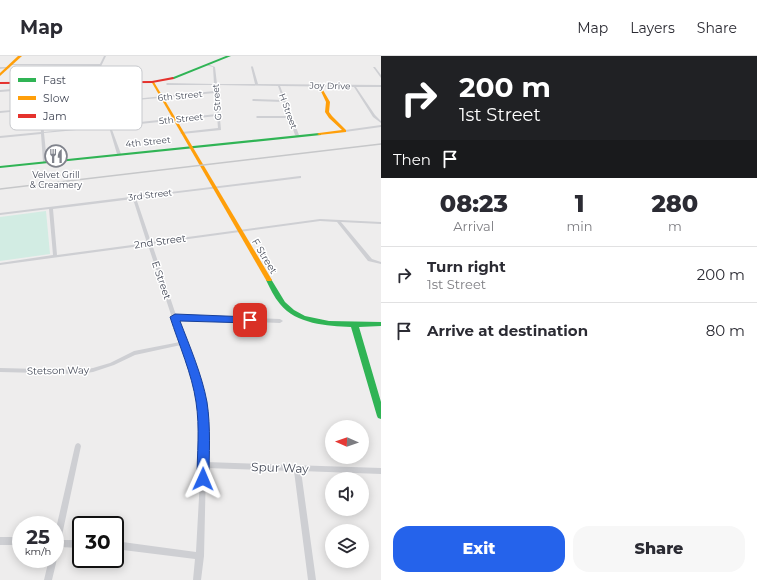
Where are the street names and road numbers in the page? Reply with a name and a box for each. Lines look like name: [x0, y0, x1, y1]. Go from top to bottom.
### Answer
street label: Joy Drive: [308, 80, 351, 91]
street label: G Street: [209, 83, 224, 121]
street label: 6th Street: [157, 88, 203, 103]
street label: H Street: [277, 92, 300, 130]
street label: 5th Street: [158, 111, 204, 126]
street label: 4th Street: [125, 134, 171, 149]
street label: 3rd Street: [127, 186, 173, 203]
street label: 2nd Street: [133, 231, 187, 252]
street label: F Street: [249, 236, 280, 276]
street label: E Street: [149, 259, 174, 301]
street label: Stetson Way: [27, 363, 90, 378]
street label: Spur Way: [251, 459, 310, 476]

